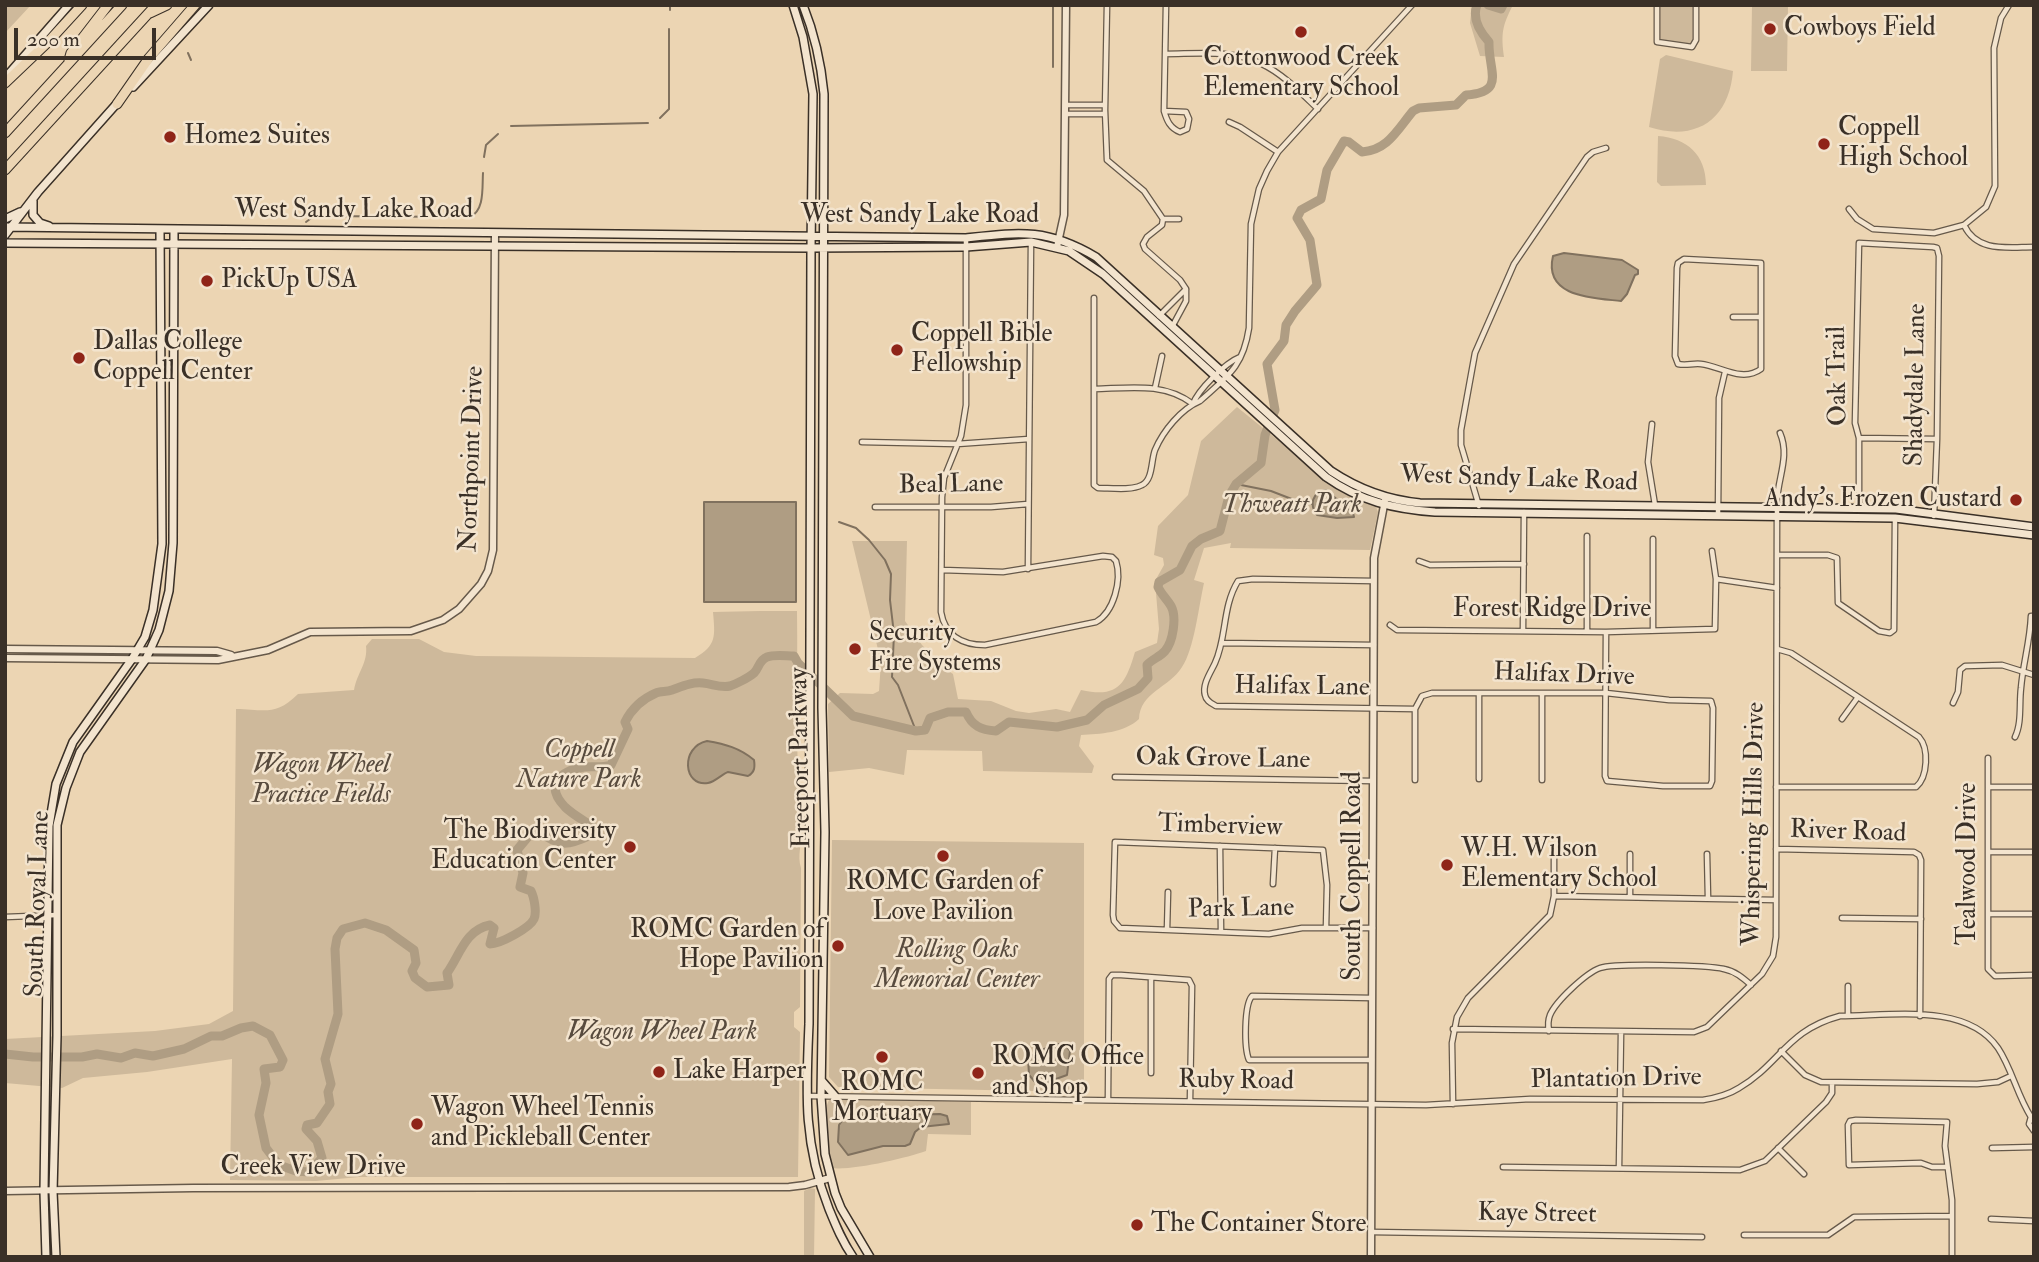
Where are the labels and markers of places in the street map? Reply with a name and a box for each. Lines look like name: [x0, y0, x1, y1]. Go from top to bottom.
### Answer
place label: Cowboys Field: [1784, 13, 1936, 45]
marker: Cowboys Field: [1762, 21, 1778, 37]
marker: Cottonwood Creek Elementary School: [1293, 24, 1309, 40]
place label: Cottonwood Creek Elementary School: [1203, 43, 1399, 104]
place label: Coppell High School: [1838, 113, 1968, 174]
place label: Home2 Suites: [184, 121, 330, 153]
marker: Home2 Suites: [162, 129, 178, 145]
marker: Coppell High School: [1816, 136, 1832, 152]
place label: PickUp USA: [221, 265, 358, 297]
marker: PickUp USA: [199, 273, 215, 289]
place label: Coppell Bible Fellowship: [911, 319, 1052, 380]
place label: Dallas College Coppell Center: [93, 327, 253, 388]
marker: Coppell Bible Fellowship: [889, 342, 905, 358]
marker: Dallas College Coppell Center: [71, 350, 87, 366]
place label: Andy's Frozen Custard: [1764, 484, 2002, 516]
marker: Andy's Frozen Custard: [2008, 492, 2024, 508]
place label: Security Fire Systems: [869, 618, 1001, 680]
marker: Security Fire Systems: [847, 641, 863, 657]
place label: The Biodiversity Education Center: [431, 816, 616, 878]
place label: W.H. Wilson Elementary School: [1461, 834, 1657, 896]
marker: The Biodiversity Education Center: [622, 839, 638, 855]
marker: ROMC Garden of Love Pavilion: [935, 848, 951, 864]
marker: W.H. Wilson Elementary School: [1439, 857, 1455, 873]
place label: ROMC Garden of Love Pavilion: [846, 867, 1040, 928]
place label: ROMC Garden of Hope Pavilion: [630, 915, 824, 976]
marker: ROMC Garden of Hope Pavilion: [830, 938, 846, 954]
place label: ROMC Office and Shop: [992, 1042, 1144, 1104]
marker: ROMC Mortuary: [874, 1049, 890, 1065]
place label: Lake Harper: [673, 1056, 806, 1088]
marker: Lake Harper: [651, 1064, 667, 1080]
marker: ROMC Office and Shop: [970, 1065, 986, 1081]
place label: ROMC Mortuary: [832, 1068, 932, 1130]
place label: Wagon Wheel Tennis and Pickleball Center: [431, 1093, 654, 1154]
marker: Wagon Wheel Tennis and Pickleball Center: [409, 1116, 425, 1132]
place label: The Container Store: [1151, 1209, 1366, 1241]
marker: The Container Store: [1129, 1217, 1145, 1233]

